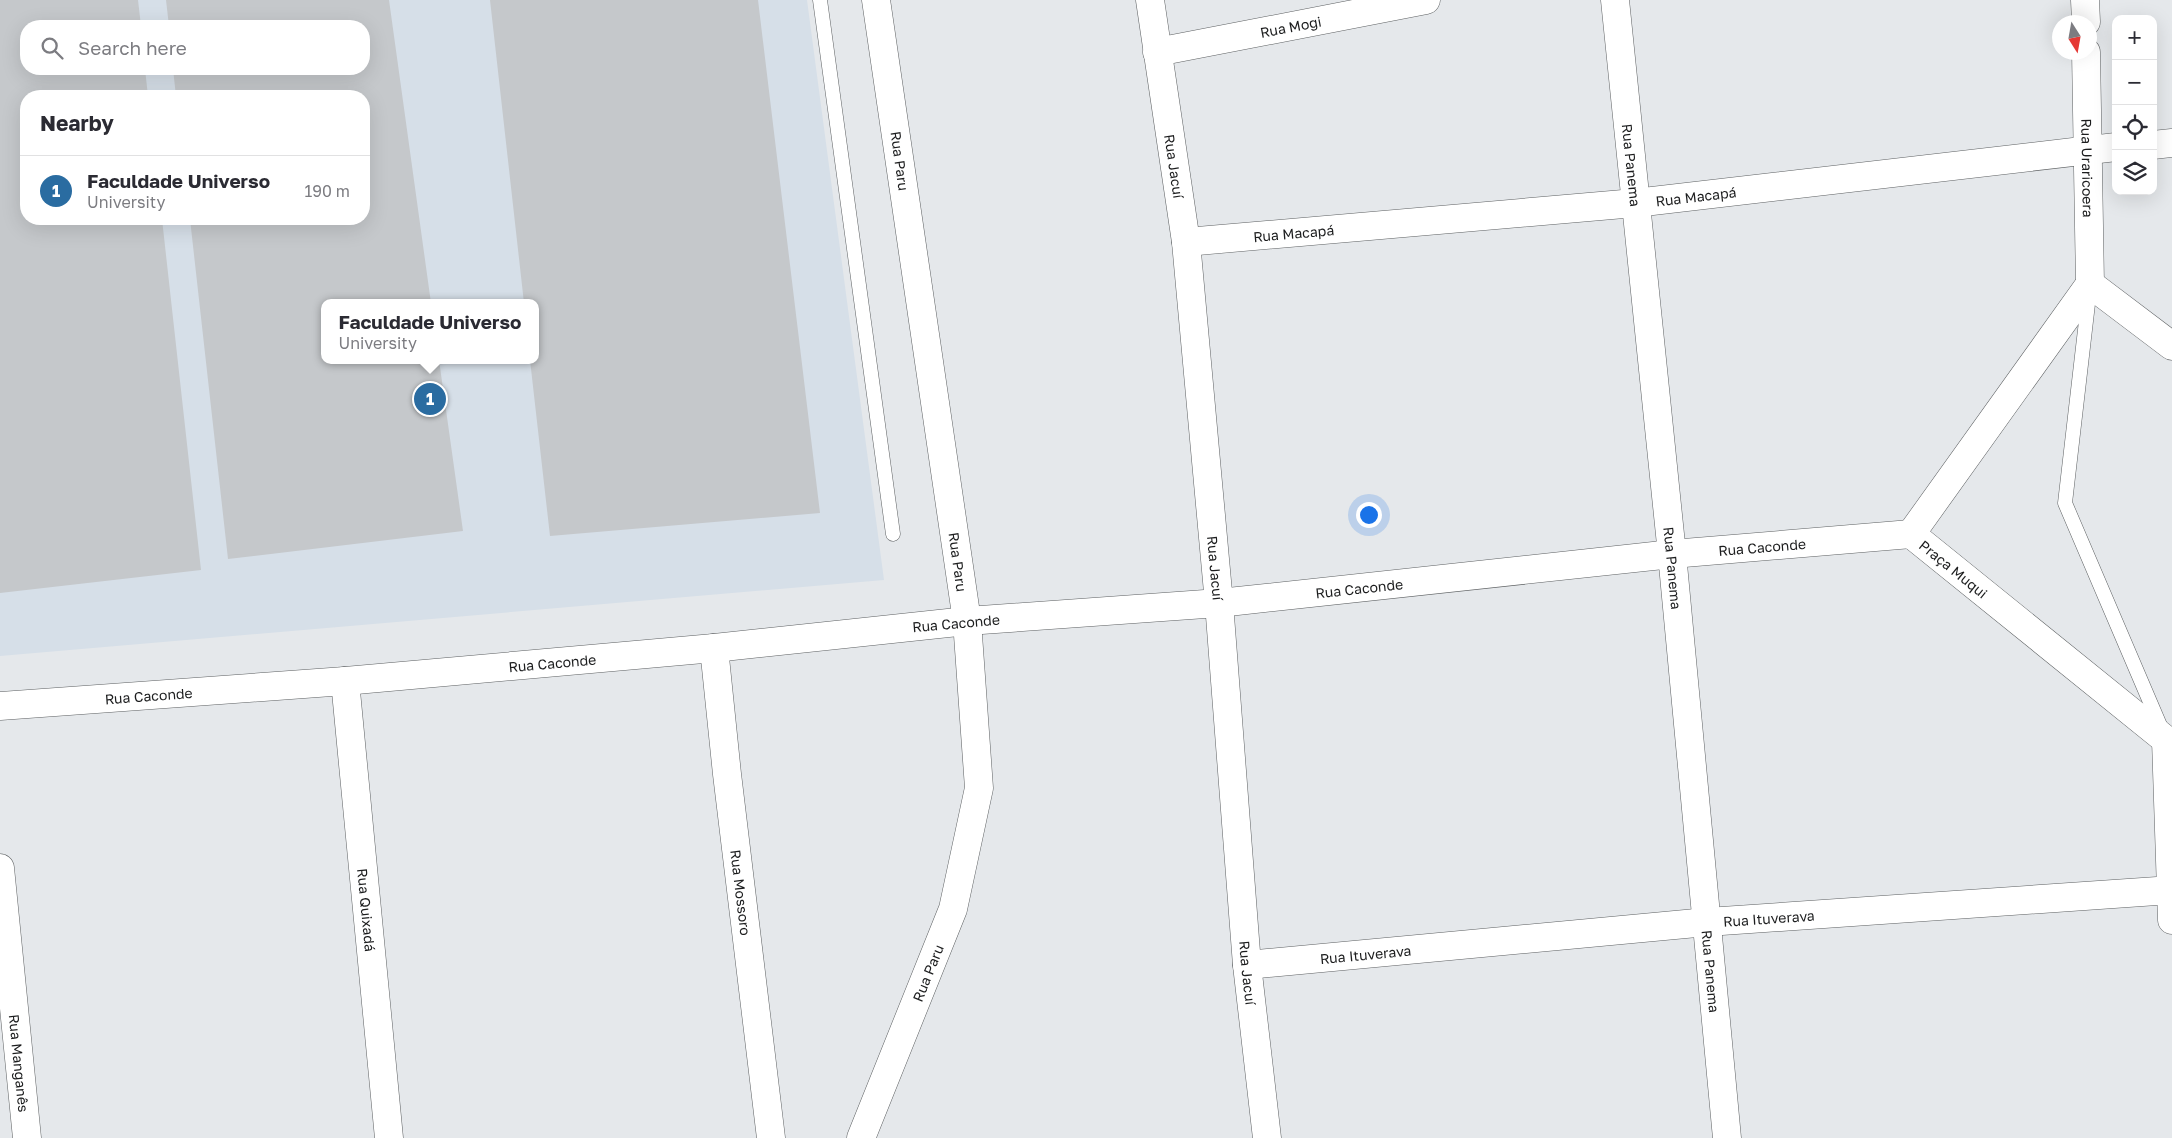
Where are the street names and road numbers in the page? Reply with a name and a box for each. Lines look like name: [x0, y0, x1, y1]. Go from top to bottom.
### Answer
street label: Rua Mogi: [1258, 12, 1323, 40]
street label: Rua Uraricoera: [2079, 118, 2097, 218]
street label: Rua Panema: [1619, 123, 1645, 207]
street label: Rua Paru: [887, 130, 913, 192]
street label: Rua Jacuí: [1162, 133, 1188, 201]
street label: Rua Macapá: [1655, 183, 1737, 209]
street label: Rua Macapá: [1252, 221, 1335, 245]
street label: Rua Panema: [1661, 526, 1686, 610]
street label: Rua Paru: [945, 531, 971, 593]
street label: Rua Caconde: [1717, 534, 1807, 559]
street label: Rua Jacuí: [1204, 535, 1227, 602]
street label: Praça Muqui: [1916, 536, 1991, 601]
street label: Rua Caconde: [1315, 575, 1404, 601]
street label: Rua Caconde: [911, 611, 1001, 635]
street label: Rua Caconde: [508, 650, 597, 675]
street label: Rua Caconde: [104, 684, 193, 707]
street label: Rua Mossoro: [728, 848, 755, 936]
street label: Rua Quixadá: [355, 867, 380, 952]
street label: Rua Ituverava: [1723, 906, 1815, 929]
street label: Rua Panema: [1699, 929, 1724, 1013]
street label: Rua Jacuí: [1237, 940, 1260, 1007]
street label: Rua Ituverava: [1319, 941, 1412, 967]
street label: Rua Paru: [908, 942, 946, 1004]
street label: Rua Manganês: [6, 1013, 33, 1113]

